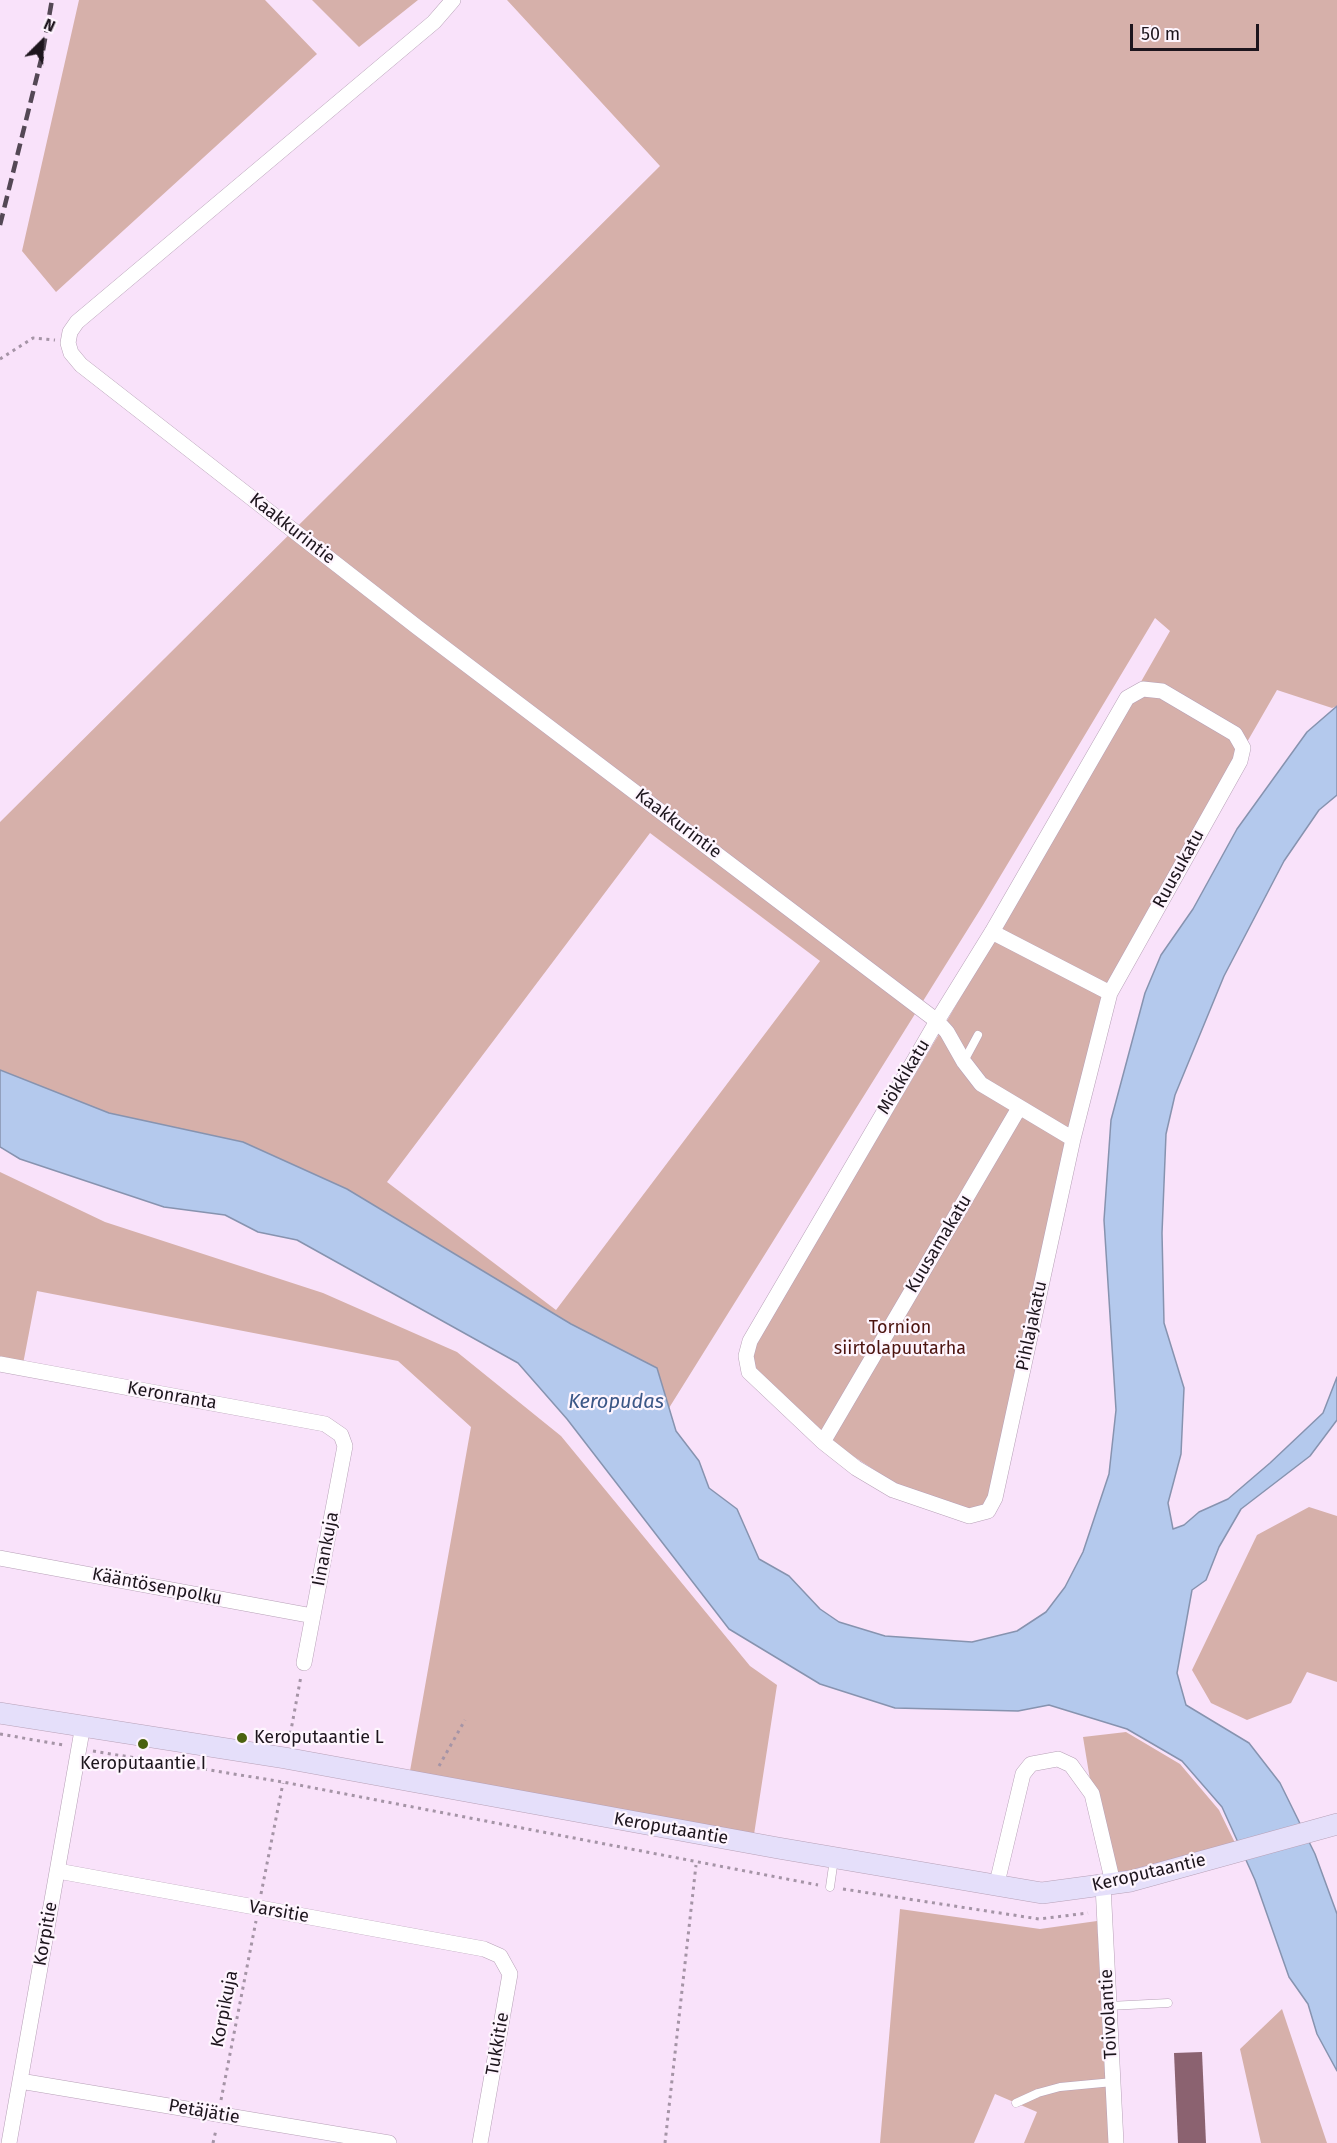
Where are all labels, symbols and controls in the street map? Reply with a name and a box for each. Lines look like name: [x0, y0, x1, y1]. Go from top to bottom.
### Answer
north arrow: [12, 12, 72, 72]
scale bar: [1133, 12, 1262, 50]
text: N: [41, 14, 58, 36]
text: 50 m: [1141, 23, 1180, 45]
street label: Kaakkurintie: [245, 489, 339, 569]
street label: Kaakkurintie: [630, 784, 726, 864]
street label: Ruusukatu: [1149, 826, 1209, 912]
street label: Mökkikatu: [873, 1036, 935, 1118]
street label: Kuusamakatu: [901, 1191, 977, 1297]
street label: Pihlajakatu: [1012, 1279, 1052, 1373]
park label: Tornion siirtolapuutarha: [834, 1317, 966, 1360]
street label: Keronranta: [126, 1378, 218, 1414]
water label: Keropudas: [568, 1390, 664, 1414]
street label: Iinankuja: [308, 1510, 344, 1588]
street label: Kääntösenpolku: [90, 1564, 224, 1610]
place label: Keroputaantie L: [254, 1727, 384, 1749]
marker: Keroputaantie L: [235, 1731, 249, 1745]
marker: Keroputaantie I: [136, 1737, 150, 1751]
place label: Keroputaantie I: [80, 1753, 206, 1775]
street label: Keroputaantie: [612, 1808, 730, 1850]
street label: Keroputaantie: [1090, 1849, 1208, 1897]
street label: Varsitie: [247, 1896, 311, 1928]
street label: Korpitie: [30, 1900, 62, 1968]
street label: Toivolantie: [1096, 1968, 1122, 2060]
street label: Korpikuja: [207, 1969, 243, 2049]
street label: Tukkitie: [482, 2011, 514, 2077]
street label: Petäjätie: [167, 2095, 241, 2129]

